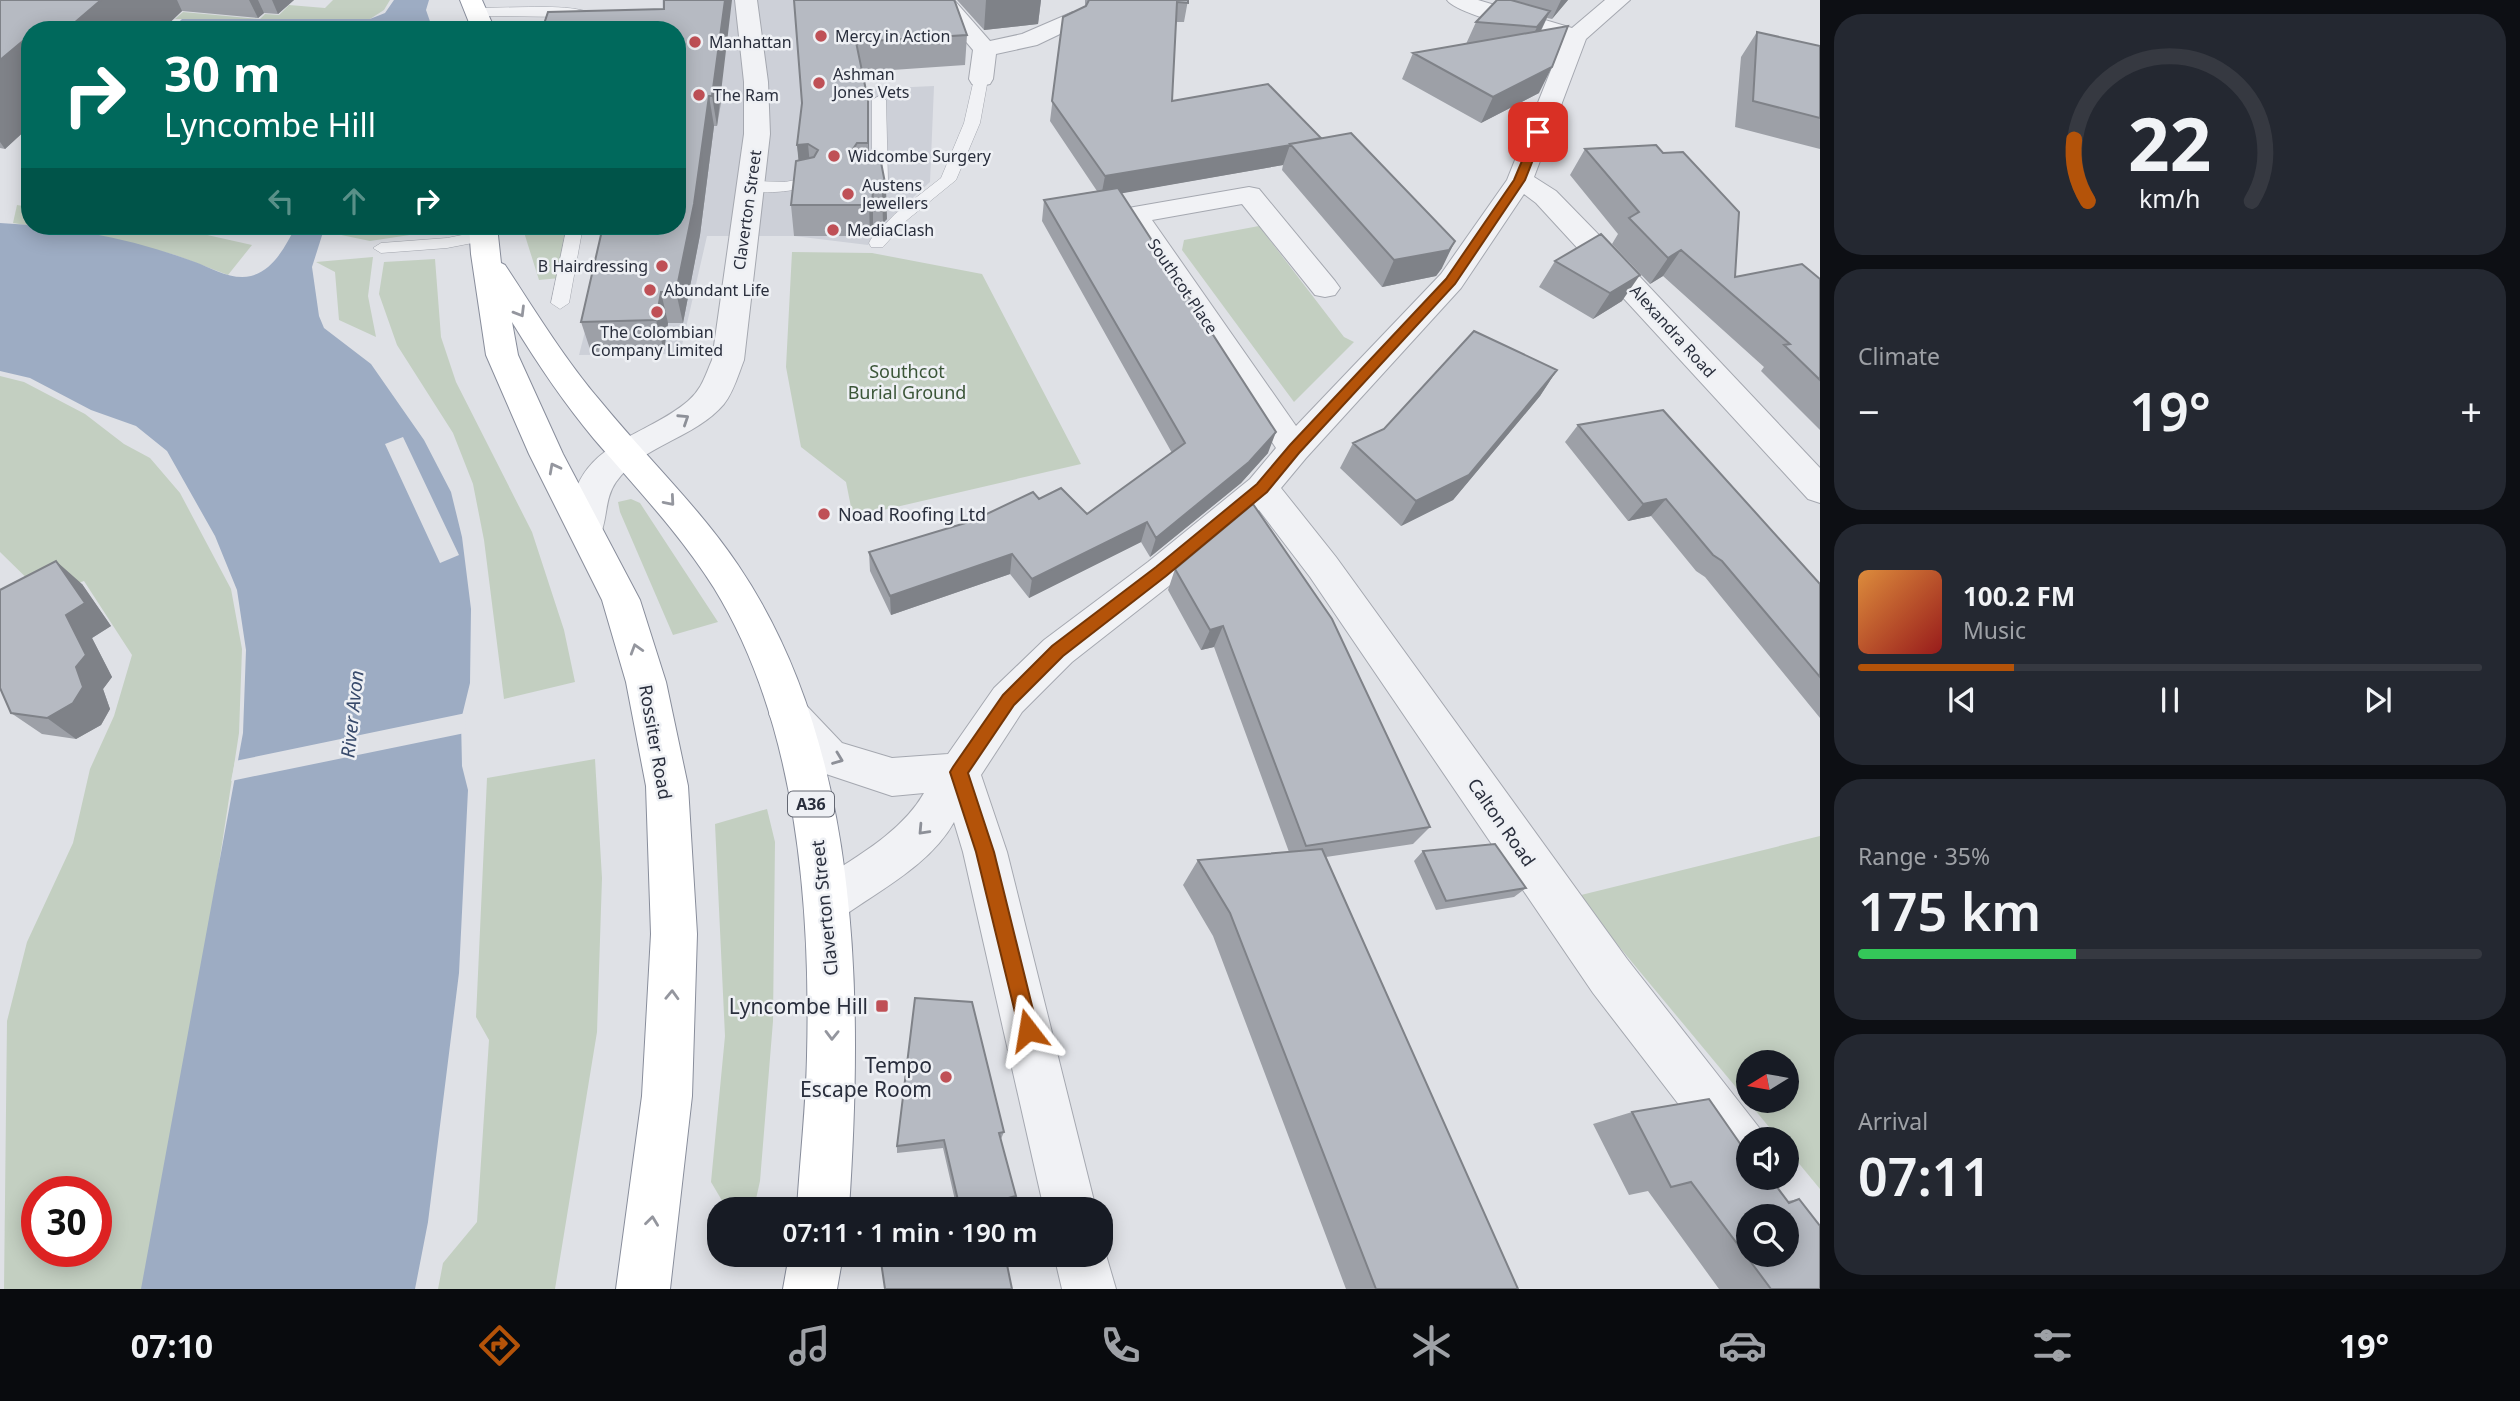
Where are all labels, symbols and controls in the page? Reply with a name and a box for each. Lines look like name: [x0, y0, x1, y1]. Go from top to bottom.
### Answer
place label: Mercy in Action: [835, 25, 950, 47]
marker: Mercy in Action: [813, 28, 829, 44]
place label: Manhattan: [709, 31, 792, 53]
marker: Manhattan: [687, 34, 703, 50]
text: 30 m: [164, 40, 281, 106]
icon: right: [49, 49, 140, 140]
place label: Ashman Jones Vets: [831, 63, 910, 103]
marker: Ashman Jones Vets: [811, 75, 827, 91]
place label: The Ram: [713, 84, 779, 106]
marker: The Ram: [691, 87, 707, 103]
text: 22: [2128, 93, 2212, 192]
pin: [1508, 102, 1568, 162]
text: Lyncombe Hill: [164, 103, 376, 146]
icon: arrive: [1519, 113, 1557, 151]
place label: Widcombe Surgery: [848, 145, 992, 167]
street label: Claverton Street: [728, 148, 766, 272]
marker: Widcombe Surgery: [826, 148, 842, 164]
place label: Austens Jewellers: [860, 174, 928, 214]
text: km/h: [2139, 180, 2201, 214]
icon: left: [262, 182, 300, 220]
icon: ahead: [335, 182, 373, 220]
icon: right: [408, 182, 446, 220]
marker: Austens Jewellers: [840, 186, 856, 202]
place label: MediaClash: [847, 219, 934, 241]
marker: MediaClash: [825, 222, 841, 238]
street label: Southcot Place: [1143, 234, 1223, 338]
place label: B Hairdressing: [538, 255, 648, 277]
marker: B Hairdressing: [654, 258, 670, 274]
place label: Abundant Life: [664, 279, 770, 301]
street label: Alexandra Road: [1625, 280, 1721, 382]
marker: Abundant Life: [642, 282, 658, 298]
marker: The Colombian Company Limited: [649, 304, 665, 320]
one-way arrow: [512, 305, 525, 318]
place label: The Colombian Company Limited: [591, 321, 723, 361]
text: Climate: [1858, 340, 1940, 372]
park label: Southcot Burial Ground: [848, 359, 966, 404]
text: 19°: [2129, 375, 2211, 446]
text: −: [1858, 385, 1880, 437]
text: +: [2460, 385, 2482, 437]
one-way arrow: [676, 414, 689, 427]
one-way arrow: [548, 463, 562, 475]
one-way arrow: [662, 493, 674, 506]
place label: Noad Roofing Ltd: [838, 502, 986, 526]
marker: Noad Roofing Ltd: [816, 506, 832, 522]
text: 100.2 FM: [1963, 578, 2075, 614]
text: Music: [1963, 614, 2026, 646]
one-way arrow: [630, 643, 644, 655]
water label: River Avon: [334, 669, 370, 759]
icon: previous: [1943, 681, 1981, 719]
icon: pause: [2151, 681, 2189, 719]
icon: next: [2359, 681, 2397, 719]
street label: Rossiter Road: [634, 683, 678, 801]
one-way arrow: [832, 751, 844, 765]
street label: Calton Road: [1463, 773, 1541, 871]
road number: A36: [788, 792, 834, 817]
one-way arrow: [919, 822, 931, 835]
street label: Claverton Street: [805, 838, 843, 977]
text: Range · 35%: [1858, 840, 1990, 872]
text: 175 km: [1858, 875, 2041, 946]
one-way arrow: [664, 989, 679, 1000]
place label: Lyncombe Hill: [729, 992, 868, 1020]
position arrow: [991, 993, 1065, 1067]
marker: Lyncombe Hill: [874, 998, 890, 1014]
one-way arrow: [825, 1029, 840, 1040]
north arrow: [1736, 1050, 1799, 1113]
map controls: [1736, 1050, 1799, 1267]
place label: Tempo Escape Room: [800, 1051, 932, 1103]
marker: Tempo Escape Room: [938, 1069, 954, 1085]
text: Arrival: [1858, 1105, 1928, 1137]
button: sound: [1736, 1127, 1799, 1190]
text: 07:11: [1858, 1140, 1991, 1211]
speed limit sign: 30: [21, 1176, 112, 1267]
button: search: [1736, 1204, 1799, 1267]
text: 07:11 · 1 min · 190 m: [783, 1214, 1037, 1250]
one-way arrow: [644, 1215, 659, 1227]
icon: directions: [475, 1321, 524, 1370]
icon: music: [785, 1321, 834, 1370]
icon: phone: [1096, 1321, 1145, 1370]
icon: climate: [1407, 1321, 1456, 1370]
icon: car: [1718, 1321, 1767, 1370]
icon: filters: [2028, 1321, 2077, 1370]
text: 07:10: [131, 1324, 213, 1367]
text: 19°: [2339, 1324, 2389, 1367]

